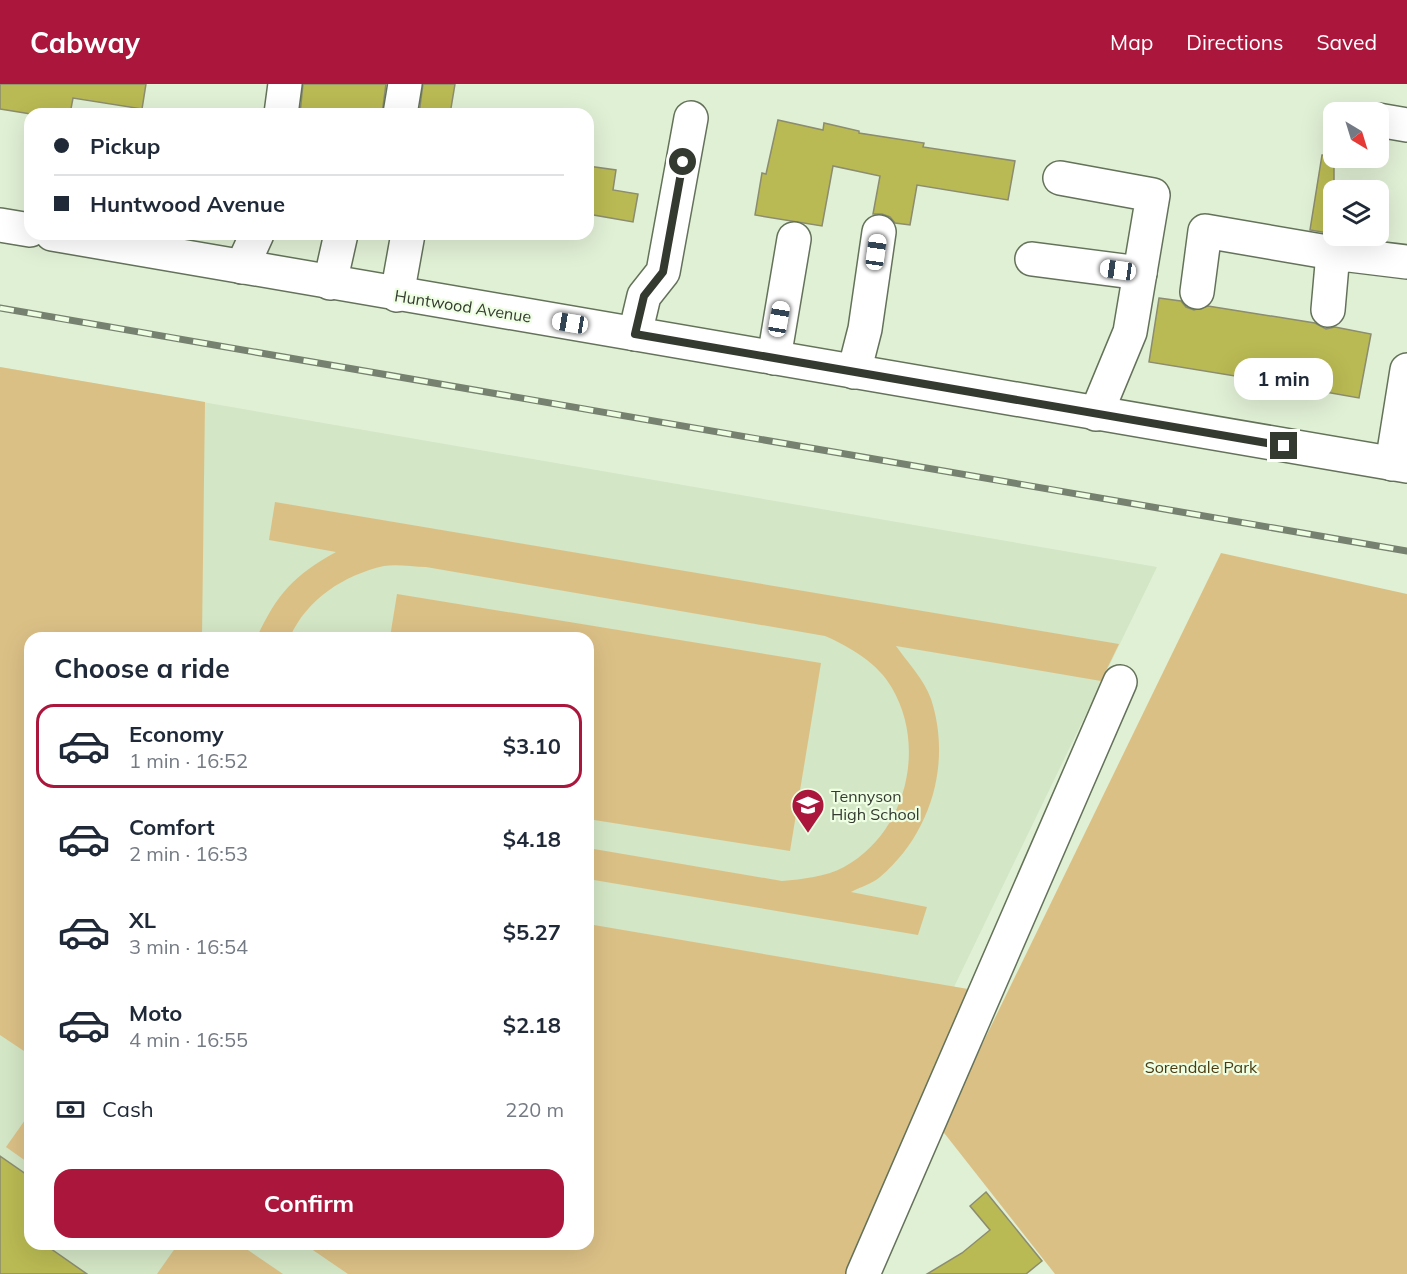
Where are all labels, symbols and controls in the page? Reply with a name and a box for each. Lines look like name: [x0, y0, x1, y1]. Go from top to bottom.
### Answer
text: Cabway: [30, 25, 140, 60]
text: Map: [1110, 29, 1153, 55]
text: Directions: [1186, 29, 1283, 55]
text: Saved: [1316, 29, 1377, 55]
north arrow: [1323, 102, 1389, 168]
map controls: [1323, 102, 1389, 246]
text: Pickup: [90, 132, 160, 160]
route start: [669, 148, 696, 175]
button: layers: [1323, 180, 1389, 246]
text: Huntwood Avenue: [90, 190, 285, 218]
car: [865, 233, 887, 271]
car: [1099, 259, 1137, 281]
street label: Huntwood Avenue: [393, 285, 533, 327]
car: [767, 300, 791, 338]
car: [551, 311, 589, 335]
callout: 1 min: [1234, 359, 1334, 401]
text: 1 min: [1257, 366, 1310, 391]
route end: [1270, 432, 1297, 459]
text: Choose a ride: [54, 651, 230, 685]
icon: car: [57, 719, 111, 773]
text: Economy: [129, 720, 224, 748]
text: $3.10: [503, 732, 561, 760]
text: 1 min · 16:52: [129, 748, 248, 773]
place label: Tennyson High School: [831, 786, 920, 824]
school or university icon: Tennyson High School: [790, 787, 826, 834]
icon: car: [57, 812, 111, 866]
text: Comfort: [129, 813, 215, 841]
text: $4.18: [503, 825, 561, 853]
text: 2 min · 16:53: [129, 841, 248, 866]
icon: car: [57, 905, 111, 959]
text: XL: [129, 906, 156, 934]
text: $5.27: [503, 918, 561, 946]
text: 3 min · 16:54: [129, 934, 248, 959]
icon: car: [57, 998, 111, 1052]
text: Moto: [129, 999, 182, 1027]
text: $2.18: [503, 1011, 561, 1039]
text: 4 min · 16:55: [129, 1027, 248, 1052]
park label: Sorendale Park: [1145, 1057, 1258, 1077]
icon: cash: [54, 1093, 87, 1126]
text: Cash: [102, 1095, 154, 1123]
text: 220 m: [505, 1097, 564, 1122]
button: Confirm: [54, 1169, 564, 1238]

